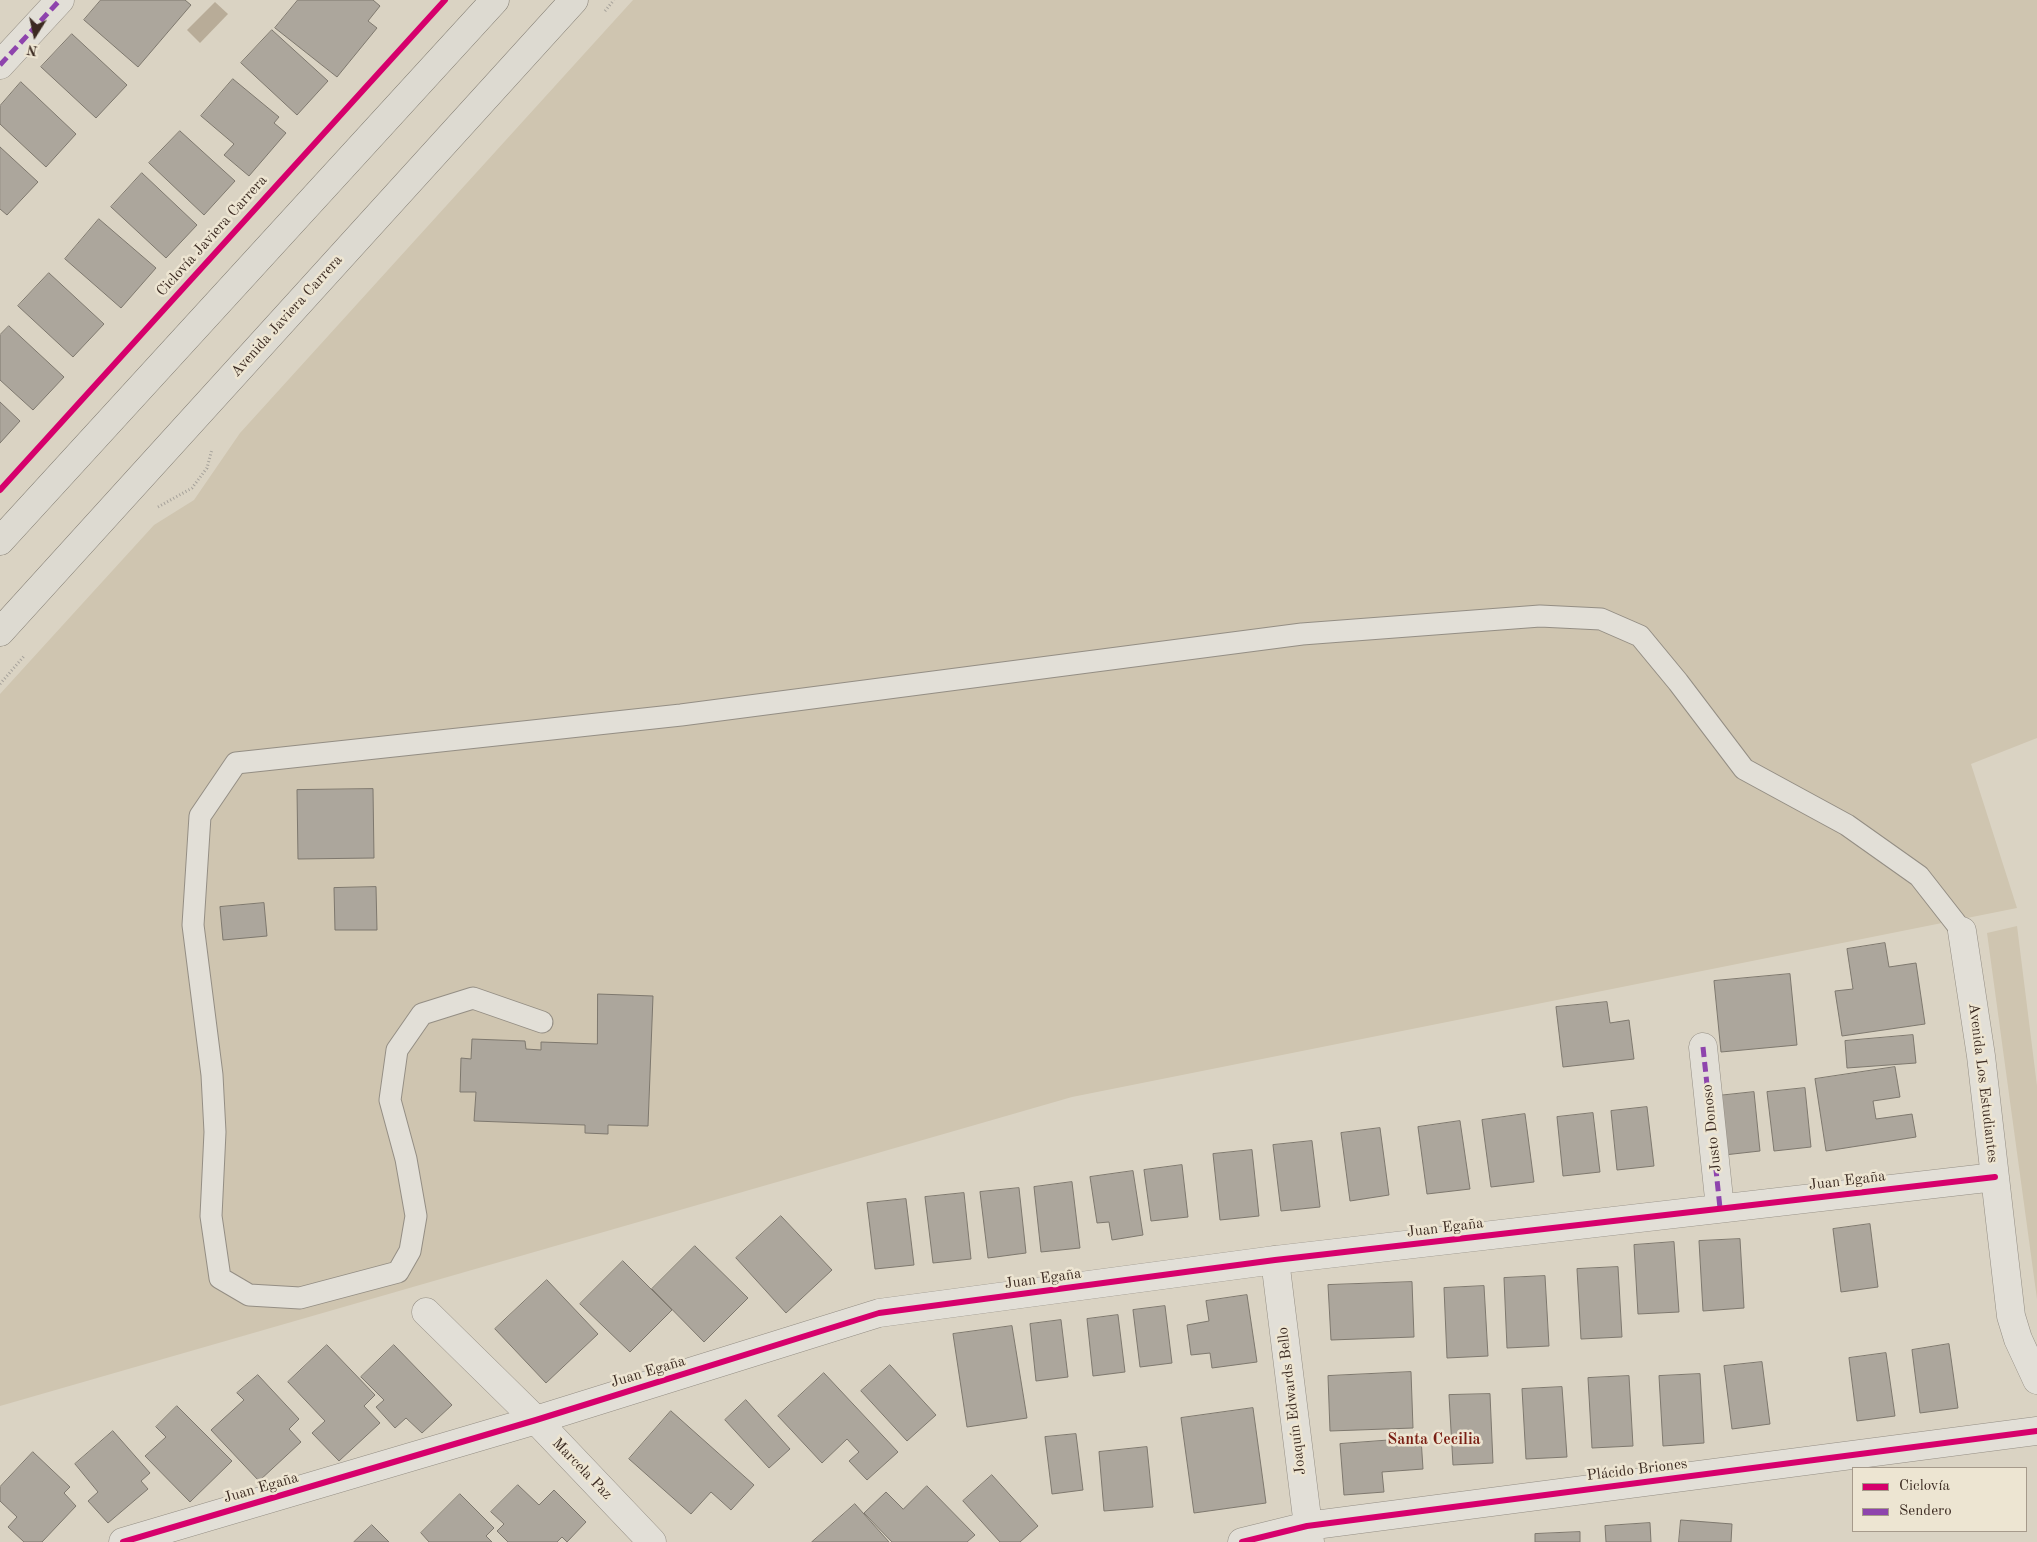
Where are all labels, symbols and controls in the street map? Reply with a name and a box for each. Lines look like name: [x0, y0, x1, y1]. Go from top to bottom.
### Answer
north arrow: [10, 10, 60, 60]
text: N: [26, 42, 39, 58]
street label: Ciclovía Javiera Carrera: [153, 172, 271, 300]
street label: Avenida Javiera Carrera: [227, 251, 347, 381]
street label: Avenida Los Estudiantes: [1964, 1002, 2002, 1164]
street label: Justo Donoso: [1698, 1083, 1726, 1173]
street label: Juan Egaña: [1808, 1167, 1886, 1195]
street label: Juan Egaña: [1406, 1214, 1484, 1242]
street label: Juan Egaña: [1004, 1265, 1082, 1293]
street label: Joaquín Edwards Bello: [1274, 1326, 1310, 1476]
street label: Juan Egaña: [608, 1352, 688, 1392]
district label: Santa Cecilia: [1387, 1430, 1481, 1450]
street label: Marcela Paz: [548, 1434, 616, 1504]
street label: Plácido Briones: [1586, 1455, 1688, 1485]
legend: [1852, 1467, 2027, 1532]
street label: Juan Egaña: [221, 1469, 301, 1507]
text: Ciclovía: [1899, 1479, 1950, 1494]
text: Sendero: [1899, 1504, 1952, 1519]

